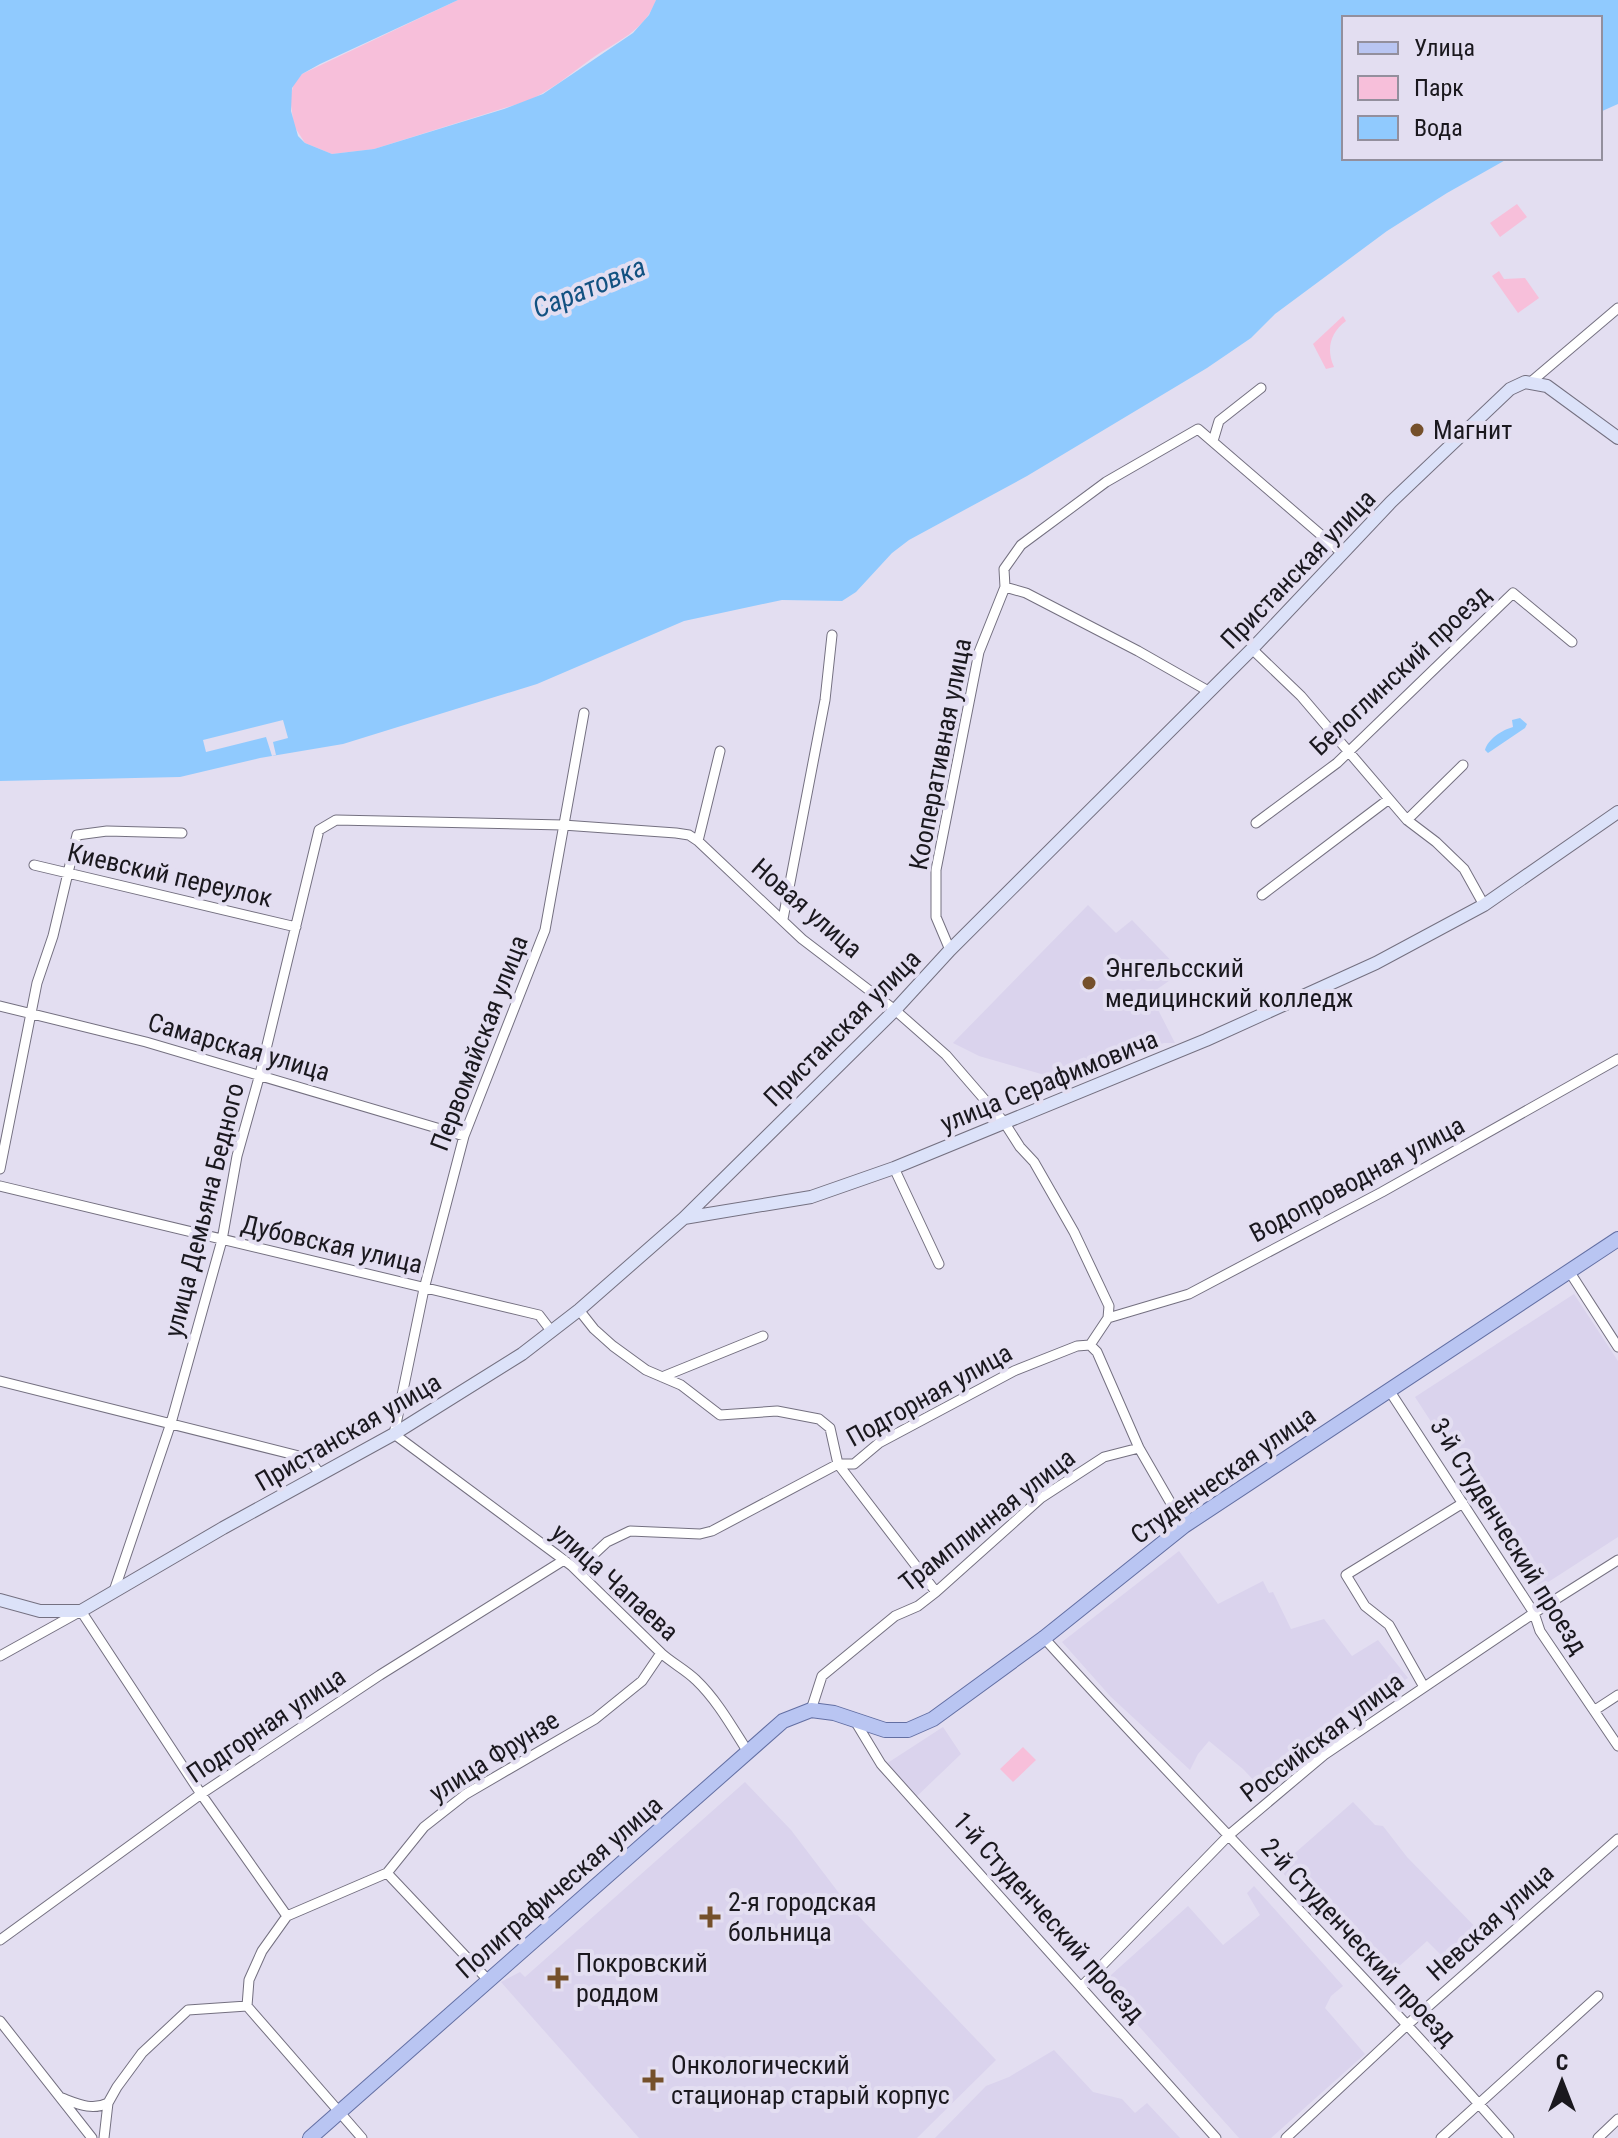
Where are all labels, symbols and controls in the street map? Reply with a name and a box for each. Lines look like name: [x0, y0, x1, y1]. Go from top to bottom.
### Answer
legend: [1342, 16, 1602, 160]
text: Улица: [1414, 34, 1475, 62]
text: Парк: [1414, 74, 1464, 102]
text: Вода: [1414, 114, 1463, 142]
water label: Саратовка: [528, 250, 651, 325]
place label: Магнит: [1433, 415, 1512, 445]
marker: Магнит: [1408, 421, 1426, 439]
street label: Пристанская улица: [1215, 483, 1381, 655]
street label: Белоглинский проезд: [1304, 579, 1496, 761]
street label: Кооперативная улица: [903, 636, 977, 872]
street label: Киевский переулок: [65, 837, 276, 913]
street label: Новая улица: [746, 852, 868, 964]
street label: Первомайская улица: [424, 931, 534, 1155]
street label: Пристанская улица: [757, 943, 927, 1113]
place label: Энгельсский медицинский колледж: [1105, 953, 1353, 1013]
marker: Энгельсский медицинский колледж: [1080, 974, 1098, 992]
street label: Самарская улица: [145, 1007, 333, 1087]
street label: улица Серафимовича: [936, 1024, 1162, 1138]
street label: улица Демьяна Бедного: [158, 1080, 250, 1340]
street label: Водопроводная улица: [1245, 1110, 1469, 1248]
street label: Дубовская улица: [238, 1209, 426, 1279]
street label: Подгорная улица: [841, 1337, 1017, 1453]
street label: Пристанская улица: [250, 1367, 446, 1497]
street label: Студенческая улица: [1125, 1400, 1321, 1550]
street label: 3-й Студенческий проезд: [1424, 1413, 1594, 1659]
street label: Трамплинная улица: [893, 1442, 1081, 1598]
street label: улица Чапаева: [545, 1517, 685, 1647]
street label: Подгорная улица: [181, 1661, 351, 1789]
street label: Российская улица: [1235, 1666, 1409, 1808]
street label: улица Фрунзе: [424, 1704, 564, 1808]
street label: Полиграфическая улица: [450, 1789, 668, 1985]
street label: 1-й Студенческий проезд: [947, 1806, 1151, 2028]
street label: 2-й Студенческий проезд: [1255, 1832, 1463, 2052]
street label: Невская улица: [1421, 1857, 1559, 1987]
place label: 2-я городская больница: [728, 1887, 877, 1947]
marker: 2-я городская больница: [699, 1906, 721, 1928]
place label: Покровский роддом: [576, 1948, 708, 2008]
marker: Покровский роддом: [547, 1967, 569, 1989]
north arrow: [1522, 2042, 1602, 2122]
place label: Онкологический стационар старый корпус: [671, 2050, 950, 2110]
text: С: [1556, 2050, 1568, 2075]
marker: Онкологический стационар старый корпус: [642, 2069, 664, 2091]

